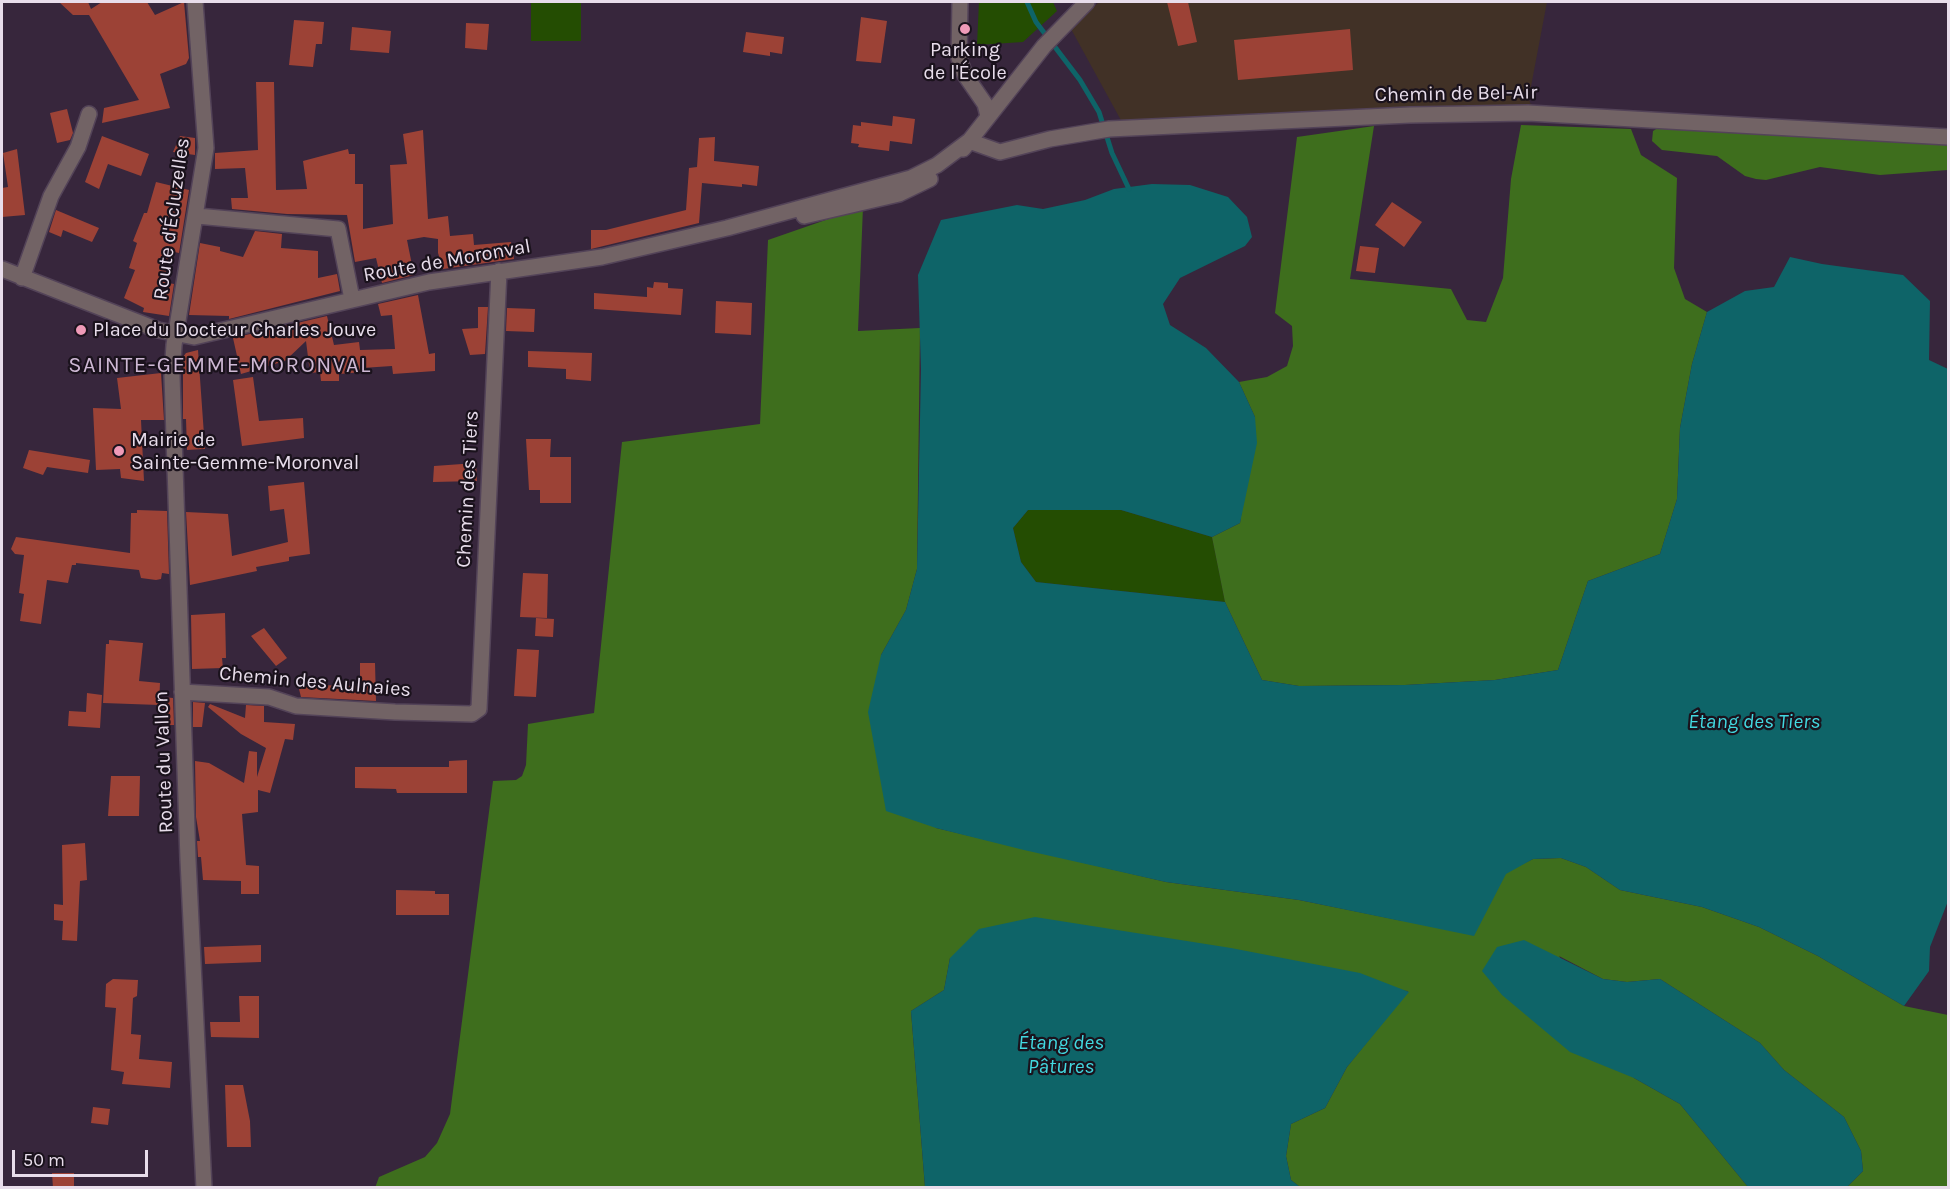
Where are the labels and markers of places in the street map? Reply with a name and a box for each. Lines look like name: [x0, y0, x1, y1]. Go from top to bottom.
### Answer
marker: Parking de l'École: [958, 22, 972, 36]
place label: Parking de l'École: [923, 38, 1007, 85]
place label: Place du Docteur Charles Jouve: [93, 318, 376, 342]
marker: Place du Docteur Charles Jouve: [74, 323, 88, 337]
place label: Mairie de Sainte-Gemme-Moronval: [131, 428, 359, 475]
marker: Mairie de Sainte-Gemme-Moronval: [112, 444, 126, 458]

